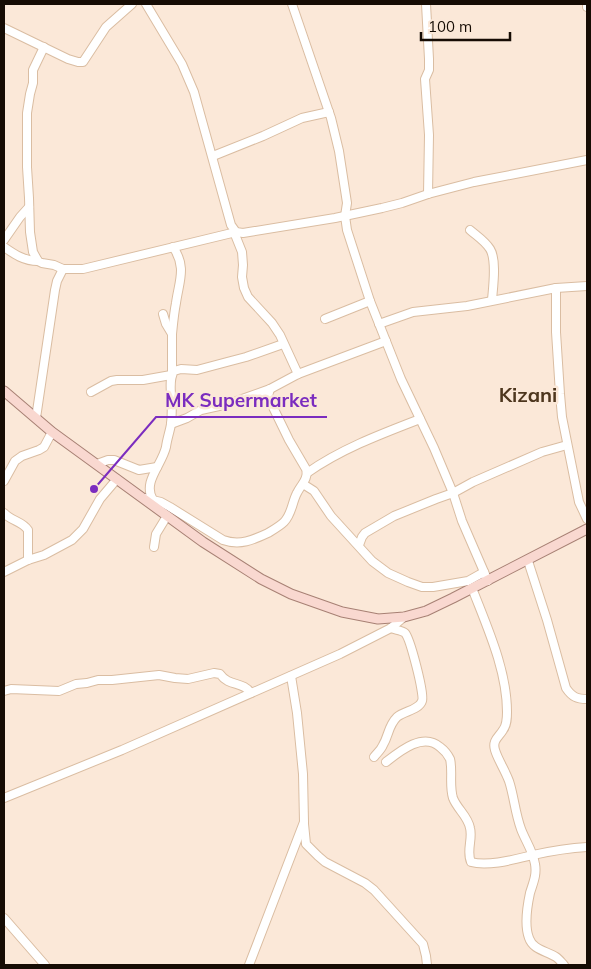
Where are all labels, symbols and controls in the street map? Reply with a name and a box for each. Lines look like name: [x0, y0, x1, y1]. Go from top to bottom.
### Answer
scale bar: [421, 10, 510, 42]
text: 100 m: [428, 17, 472, 36]
district label: Kizani: [499, 382, 557, 407]
callout: MK Supermarket: [156, 383, 327, 417]
text: MK Supermarket: [165, 388, 317, 412]

